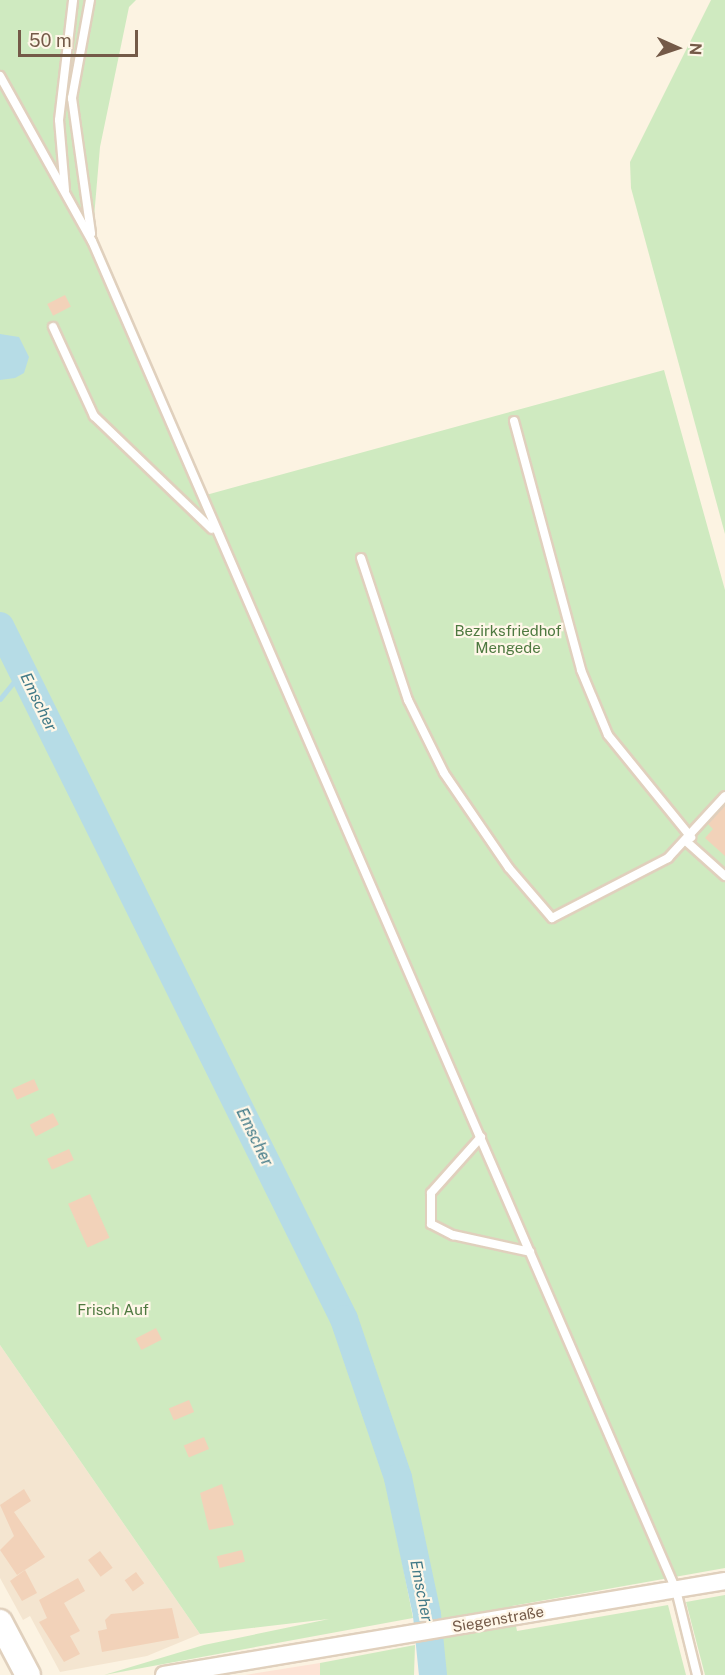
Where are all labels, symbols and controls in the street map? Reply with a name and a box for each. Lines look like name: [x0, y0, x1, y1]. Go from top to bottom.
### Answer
scale bar: [21, 18, 141, 56]
north arrow: [647, 18, 707, 78]
text: 50 m: [29, 30, 72, 51]
text: N: [686, 42, 705, 56]
park label: Bezirksfriedhof Mengede: [455, 621, 561, 656]
water label: Emscher: [16, 670, 60, 734]
water label: Emscher: [232, 1105, 276, 1169]
park label: Frisch Auf: [77, 1301, 149, 1319]
water label: Emscher: [406, 1559, 436, 1623]
street label: Siegenstraße: [451, 1602, 545, 1636]

